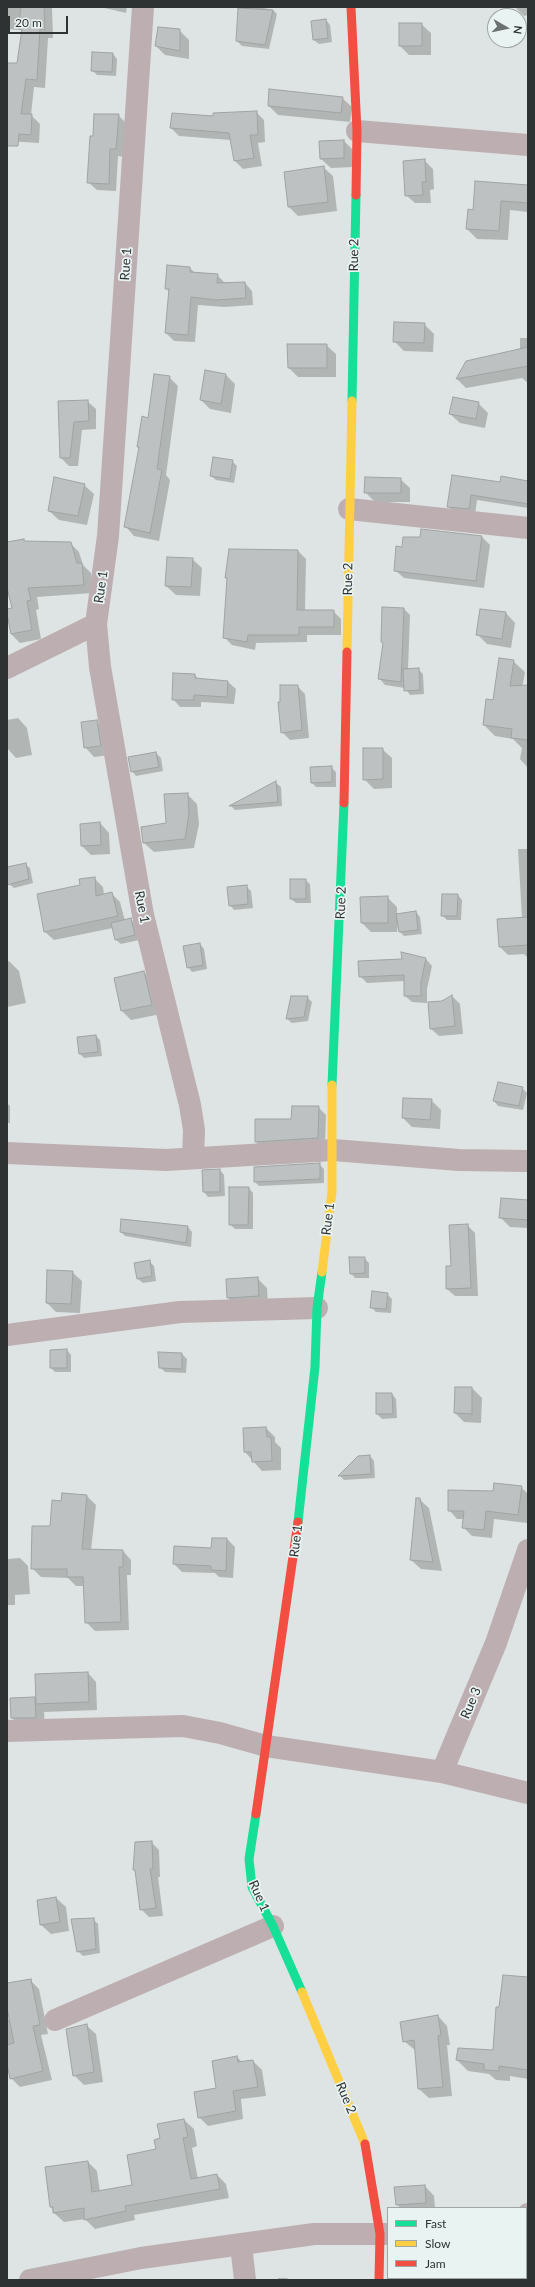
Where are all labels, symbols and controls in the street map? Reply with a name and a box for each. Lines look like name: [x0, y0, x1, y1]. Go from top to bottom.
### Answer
scale bar: [10, 8, 70, 34]
north arrow: [487, 8, 527, 48]
text: 20 m: [15, 15, 42, 30]
text: N: [511, 25, 525, 35]
street label: Rue 2: [346, 238, 362, 272]
street label: Rue 1: [117, 247, 135, 281]
street label: Rue 2: [340, 562, 356, 596]
street label: Rue 1: [91, 570, 111, 604]
street label: Rue 2: [333, 886, 349, 920]
street label: Rue 1: [131, 889, 153, 925]
street label: Rue 1: [318, 1202, 338, 1236]
street label: Rue 1: [286, 1524, 306, 1558]
street label: Rue 3: [457, 1685, 485, 1721]
street label: Rue 1: [245, 1878, 273, 1914]
street label: Rue 2: [332, 2080, 360, 2116]
legend: [387, 2207, 527, 2279]
text: Fast: [425, 2216, 446, 2231]
text: Slow: [425, 2236, 450, 2251]
text: Jam: [425, 2256, 446, 2271]

